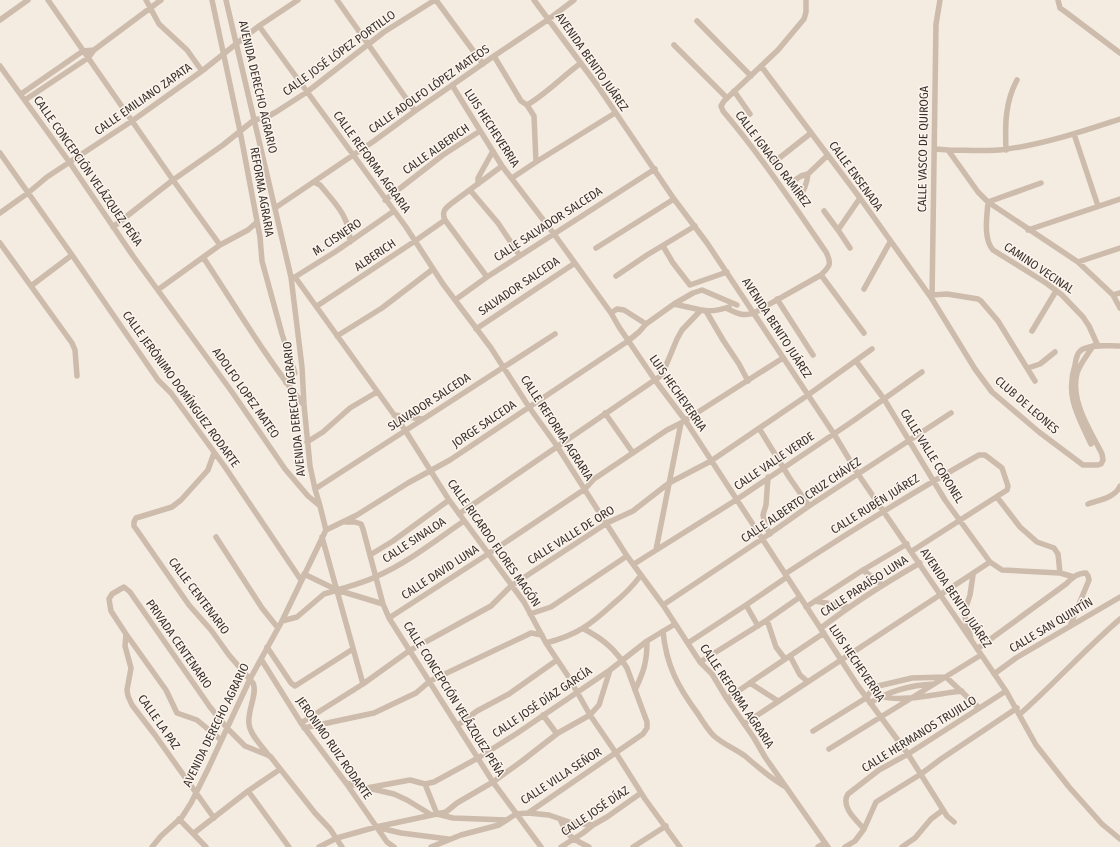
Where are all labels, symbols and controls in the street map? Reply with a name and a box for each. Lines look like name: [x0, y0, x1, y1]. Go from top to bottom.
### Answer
street label: CALLE JOSÉ LÓPEZ PORTILLO: [279, 7, 398, 99]
street label: AVENIDA BENITO JUÁREZ: [553, 10, 632, 114]
street label: AVENIDA DERECHO AGRARIO: [236, 19, 280, 155]
street label: CALLE ADOLFO LÓPEZ MATEOS: [365, 41, 492, 136]
street label: CALLE EMILIANO ZAPATA: [92, 60, 195, 138]
street label: CALLE VASCO DE QUIROGA: [915, 85, 931, 212]
street label: LUIS HECHEVERRIA: [462, 86, 523, 170]
street label: CALLE CONCEPCIÓN VELÁZQUEZ PEÑA: [31, 93, 147, 249]
street label: CALLE REFORMA AGRARIA: [330, 108, 414, 216]
street label: CALLE IGNACIO RAMÍREZ: [732, 108, 815, 210]
street label: CALLE ALBERICH: [400, 121, 472, 177]
street label: CALLE ENSENADA: [826, 138, 886, 214]
street label: REFORMA AGRARIA: [247, 146, 277, 239]
street label: CALLE SALVADOR SALCEDA: [491, 183, 605, 264]
street label: M. CISNERO: [310, 216, 364, 258]
street label: ALBERICH: [352, 236, 398, 274]
street label: CAMINO VECINAL: [1001, 239, 1077, 297]
street label: SALVADOR SALCEDA: [476, 253, 563, 318]
street label: AVENIDA BENITO JUÁREZ: [739, 275, 816, 381]
street label: CALLE JERÓNIMO DOMÍNGUEZ RODARTE: [120, 308, 243, 470]
street label: AVENIDA DERECHO AGRARIO: [280, 341, 308, 477]
street label: ADOLFO LOPEZ MATEO: [210, 345, 282, 441]
street label: LUIS HECHEVERRIA: [646, 352, 710, 434]
street label: SLAVADOR SALCEDA: [385, 370, 473, 434]
street label: CALLE REFORMA AGRARIA: [518, 373, 597, 484]
street label: CLUB DE LEONES: [992, 373, 1062, 437]
street label: JORGE SALCEDA: [449, 397, 519, 451]
street label: CALLE VALLE CORONEL: [897, 406, 967, 506]
street label: CALLE VALLE VERDE: [731, 429, 817, 493]
street label: CALLE ALBERTO CRUZ CHÁVEZ: [738, 454, 864, 545]
street label: CALLE RUBÉN JUÁREZ: [828, 470, 922, 537]
street label: CALLE RICARDO FLORES MAGÓN: [445, 476, 544, 609]
street label: CALLE VALLE DE ORO: [525, 503, 617, 567]
street label: CALLE SINALOA: [380, 514, 449, 566]
street label: CALLE DAVID LUNA: [399, 541, 482, 602]
street label: AVENIDA BENITO JUÁREZ: [918, 545, 995, 651]
street label: CALLE PARAÍSO LUNA: [817, 551, 911, 619]
street label: CALLE CENTENARIO: [166, 555, 232, 637]
street label: CALLE SAN QUINTÍN: [1006, 594, 1095, 655]
street label: PRIVADA CENTENARIO: [143, 597, 215, 691]
street label: CALLE CONCEPCIÓN VELÁZQUEZ PEÑA: [400, 618, 509, 780]
street label: LUIS HECHEVERRIA: [826, 622, 888, 705]
street label: CALLE REFORMA AGRARIA: [697, 641, 777, 751]
street label: AVENIDA DERECHO AGRARIO: [180, 661, 252, 789]
street label: CALLE JOSÉ DÍAZ GARCÍA: [489, 662, 595, 740]
street label: CALLE LA PAZ: [135, 692, 183, 752]
street label: CALLE HERMANOS TRUJILLO: [859, 693, 979, 775]
street label: JERONIMO RUIZ RODARTE: [293, 694, 375, 802]
street label: CALLE VILLA SEÑOR: [517, 744, 604, 807]
street label: CALLE JOSÉ DÍAZ: [558, 782, 632, 839]

